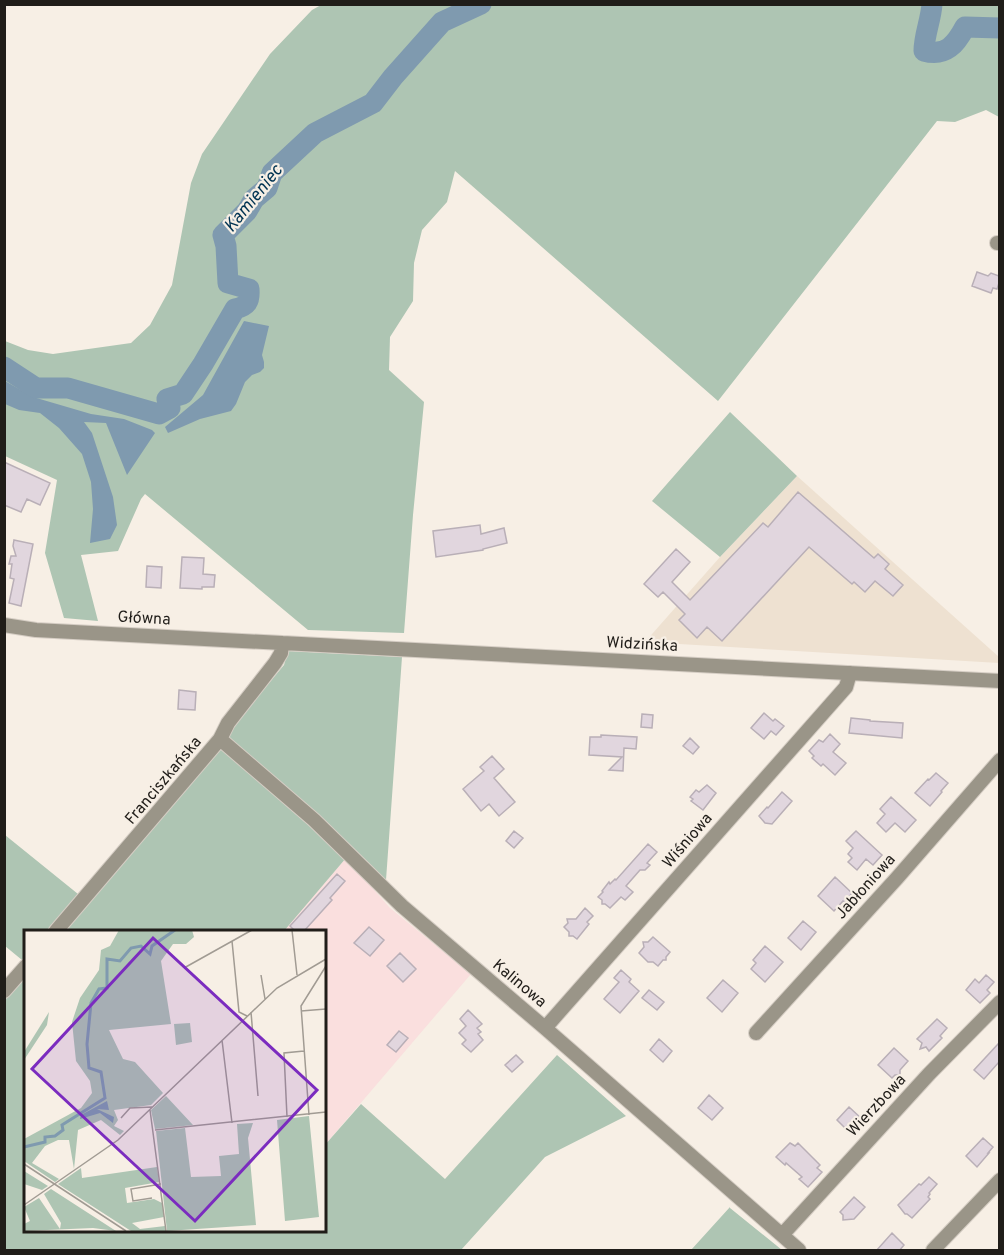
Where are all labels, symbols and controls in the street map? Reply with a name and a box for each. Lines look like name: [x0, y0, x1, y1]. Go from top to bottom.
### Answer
water label: Kamieniec: [220, 160, 289, 238]
street label: Główna: [117, 608, 171, 630]
street label: Widzińska: [606, 633, 678, 657]
street label: Franciszkańska: [121, 733, 207, 829]
street label: Wiśniowa: [659, 809, 717, 873]
street label: Jabłoniowa: [832, 850, 900, 924]
inset map: [24, 930, 326, 1231]
street label: Kalinowa: [488, 956, 550, 1012]
street label: Wierzbowa: [843, 1071, 911, 1141]

